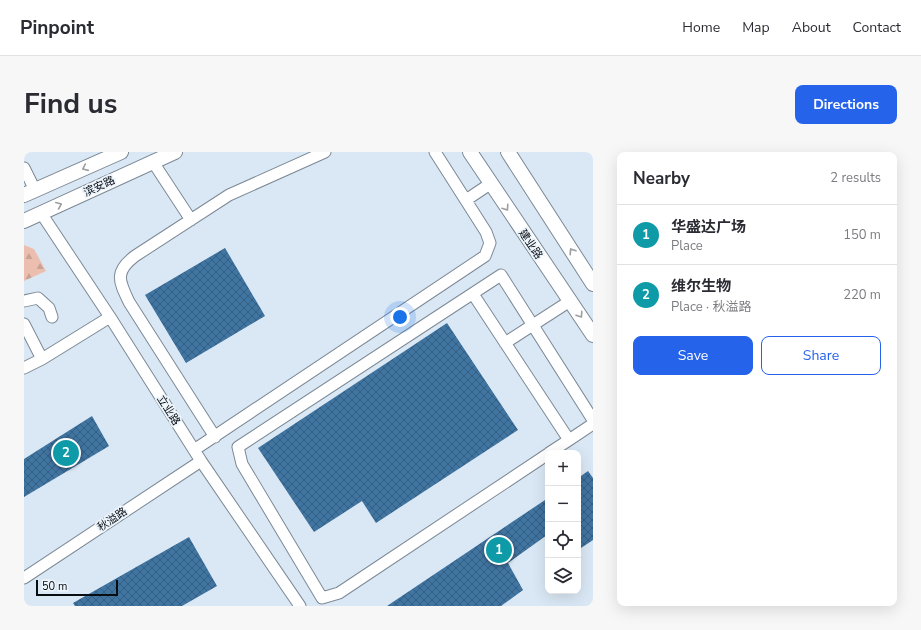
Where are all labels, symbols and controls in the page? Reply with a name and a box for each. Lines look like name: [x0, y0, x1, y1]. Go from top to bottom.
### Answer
text: Pinpoint: [20, 15, 94, 41]
text: Home: [682, 18, 720, 37]
text: Map: [742, 18, 770, 37]
text: About: [792, 18, 831, 37]
text: Contact: [853, 18, 901, 37]
text: Find us: [24, 85, 118, 123]
button: Directions: [795, 85, 897, 124]
one-way arrow: [82, 163, 90, 171]
text: Nearby: [633, 167, 690, 190]
text: 2 results: [830, 169, 881, 187]
street label: 滨安路: [81, 173, 117, 200]
one-way arrow: [56, 201, 63, 209]
one-way arrow: [501, 204, 509, 211]
text: 华盛达广场: [671, 217, 746, 237]
street label: 建业路: [515, 226, 546, 262]
text: 1: [642, 226, 650, 244]
text: 150 m: [843, 226, 881, 244]
text: Place: [671, 237, 703, 255]
one-way arrow: [569, 248, 577, 255]
text: 维尔生物: [671, 276, 731, 296]
text: 2: [642, 286, 650, 304]
text: 220 m: [843, 286, 881, 304]
text: Place · 秋溢路: [671, 298, 751, 316]
your location: [390, 307, 410, 327]
one-way arrow: [575, 311, 583, 318]
button: Save: [633, 336, 753, 375]
button: Share: [761, 336, 881, 375]
street label: 立业路: [153, 392, 184, 428]
pin: 2: [53, 438, 79, 468]
map controls: [545, 450, 581, 594]
button: +: [545, 450, 581, 486]
button: −: [545, 486, 581, 522]
street label: 秋溢路: [94, 504, 130, 535]
button: locate: [545, 522, 581, 558]
pin: 1: [486, 535, 512, 565]
button: layers: [545, 558, 581, 594]
scale bar: [36, 578, 118, 597]
text: 50 m: [42, 579, 67, 594]

